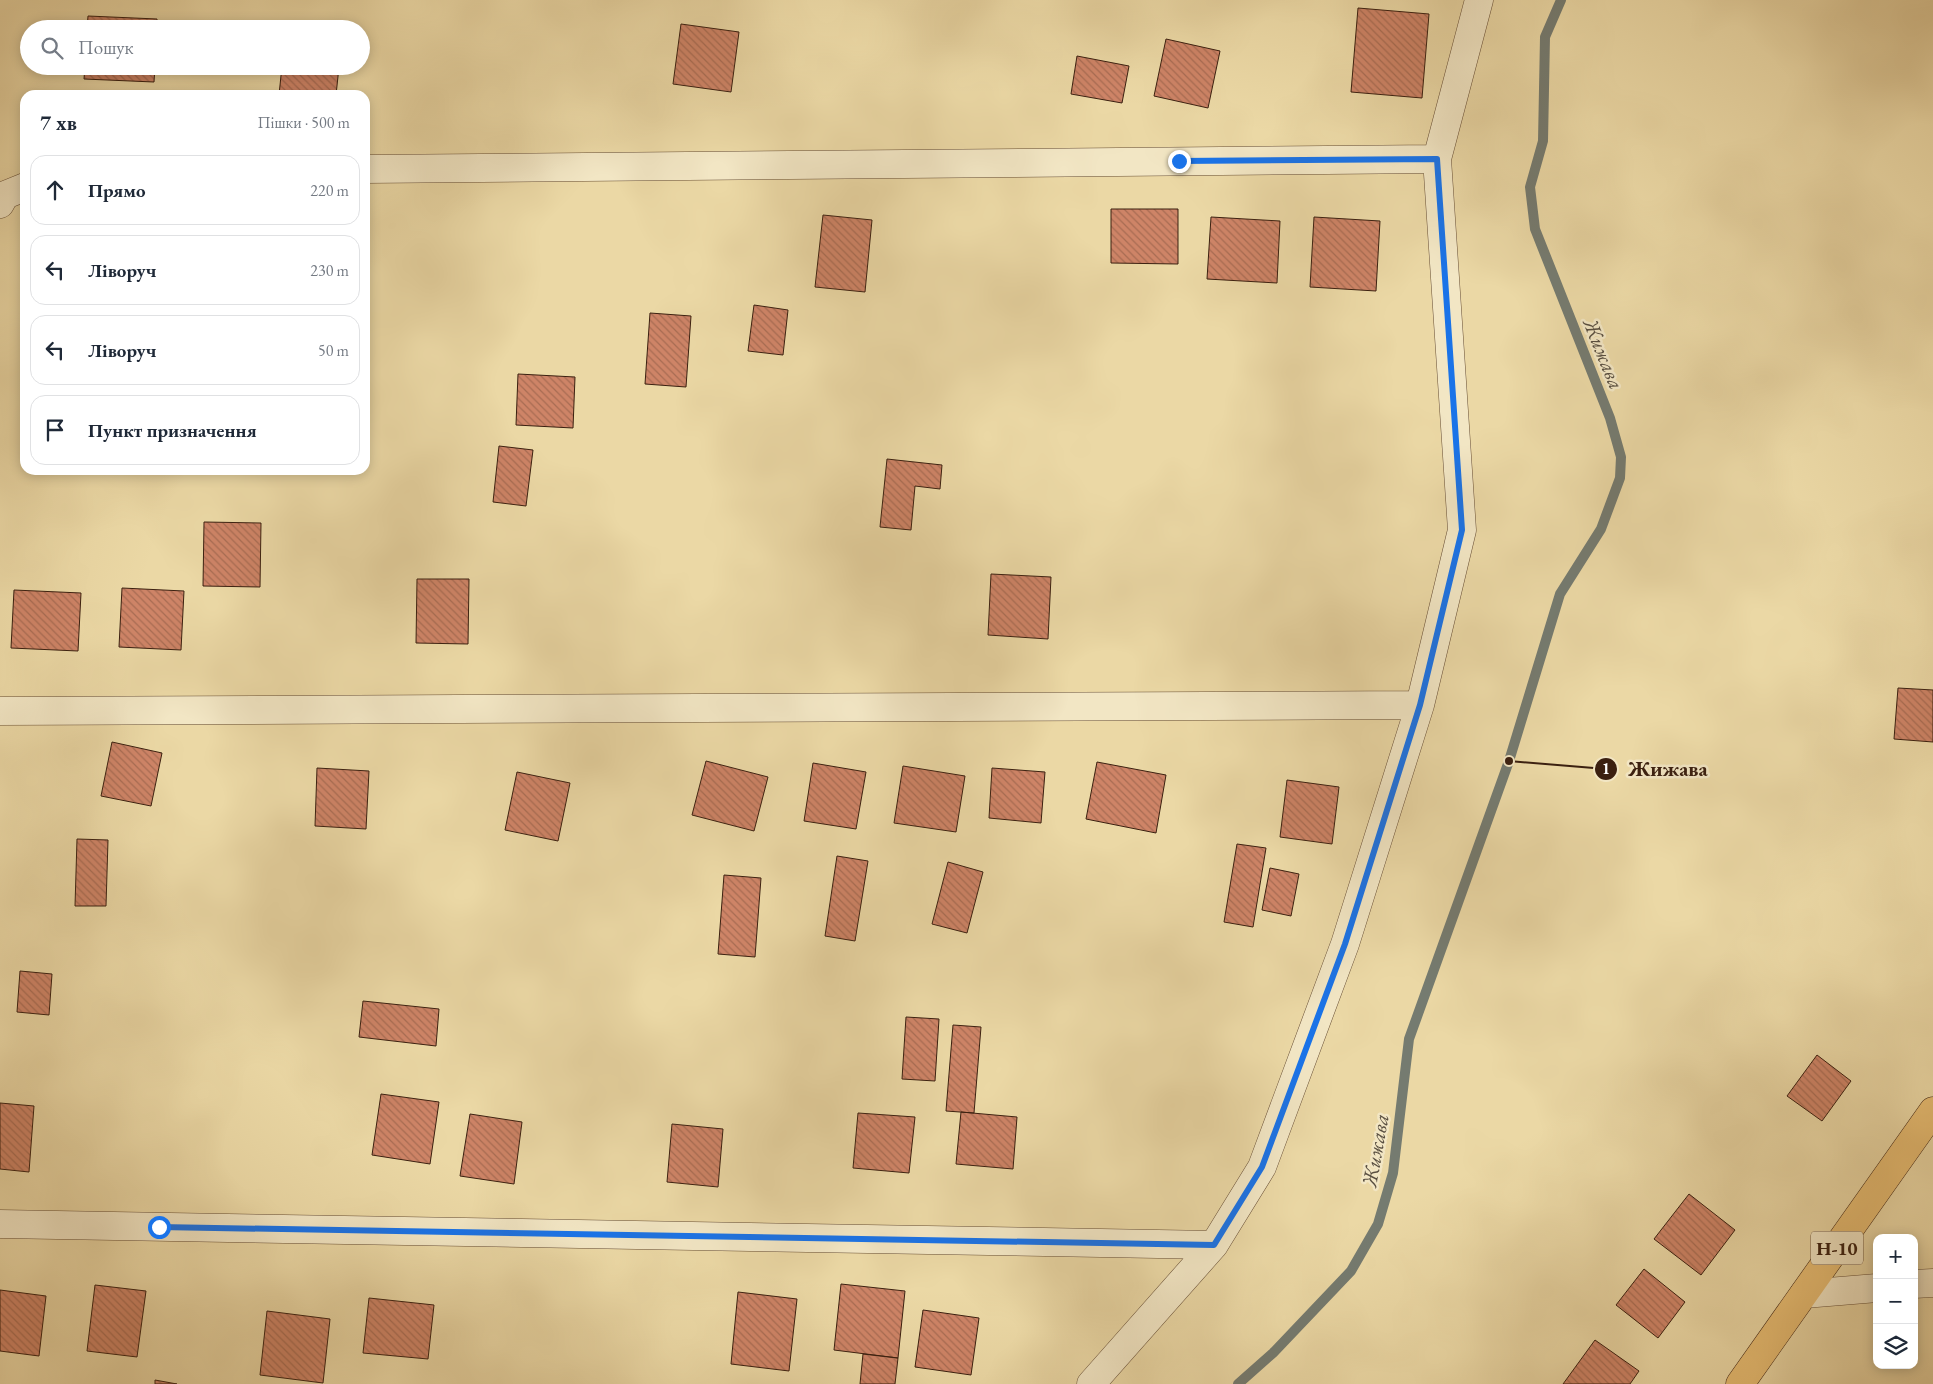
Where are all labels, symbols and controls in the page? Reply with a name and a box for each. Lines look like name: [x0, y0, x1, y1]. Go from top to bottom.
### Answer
search box: [20, 20, 370, 75]
icon: search: [38, 34, 66, 62]
text: Пошук: [78, 35, 134, 60]
text: 7 хв: [40, 109, 77, 136]
text: Пішки · 500 m: [257, 112, 350, 133]
route end: [1168, 150, 1191, 173]
icon: ahead: [41, 176, 69, 204]
text: Прямо: [88, 178, 146, 203]
text: 220 m: [310, 180, 349, 201]
icon: left: [41, 256, 69, 284]
text: Ліворуч: [88, 258, 156, 283]
text: 230 m: [310, 260, 349, 281]
water label: Жижава: [1577, 313, 1630, 393]
icon: left: [41, 336, 69, 364]
text: Ліворуч: [88, 338, 156, 363]
text: 50 m: [318, 340, 349, 361]
icon: arrive: [41, 416, 69, 444]
text: Пункт призначення: [88, 418, 257, 443]
callout: Жижава: [1594, 751, 1718, 787]
text: Жижава: [1627, 755, 1708, 782]
text: 1: [1602, 759, 1610, 778]
water label: Жижава: [1355, 1112, 1395, 1190]
route start: [148, 1216, 171, 1239]
road number: Н-10: [1811, 1232, 1863, 1264]
map controls: [1873, 1234, 1918, 1369]
button: +: [1873, 1234, 1918, 1279]
button: −: [1873, 1279, 1918, 1324]
button: layers: [1873, 1324, 1918, 1369]

